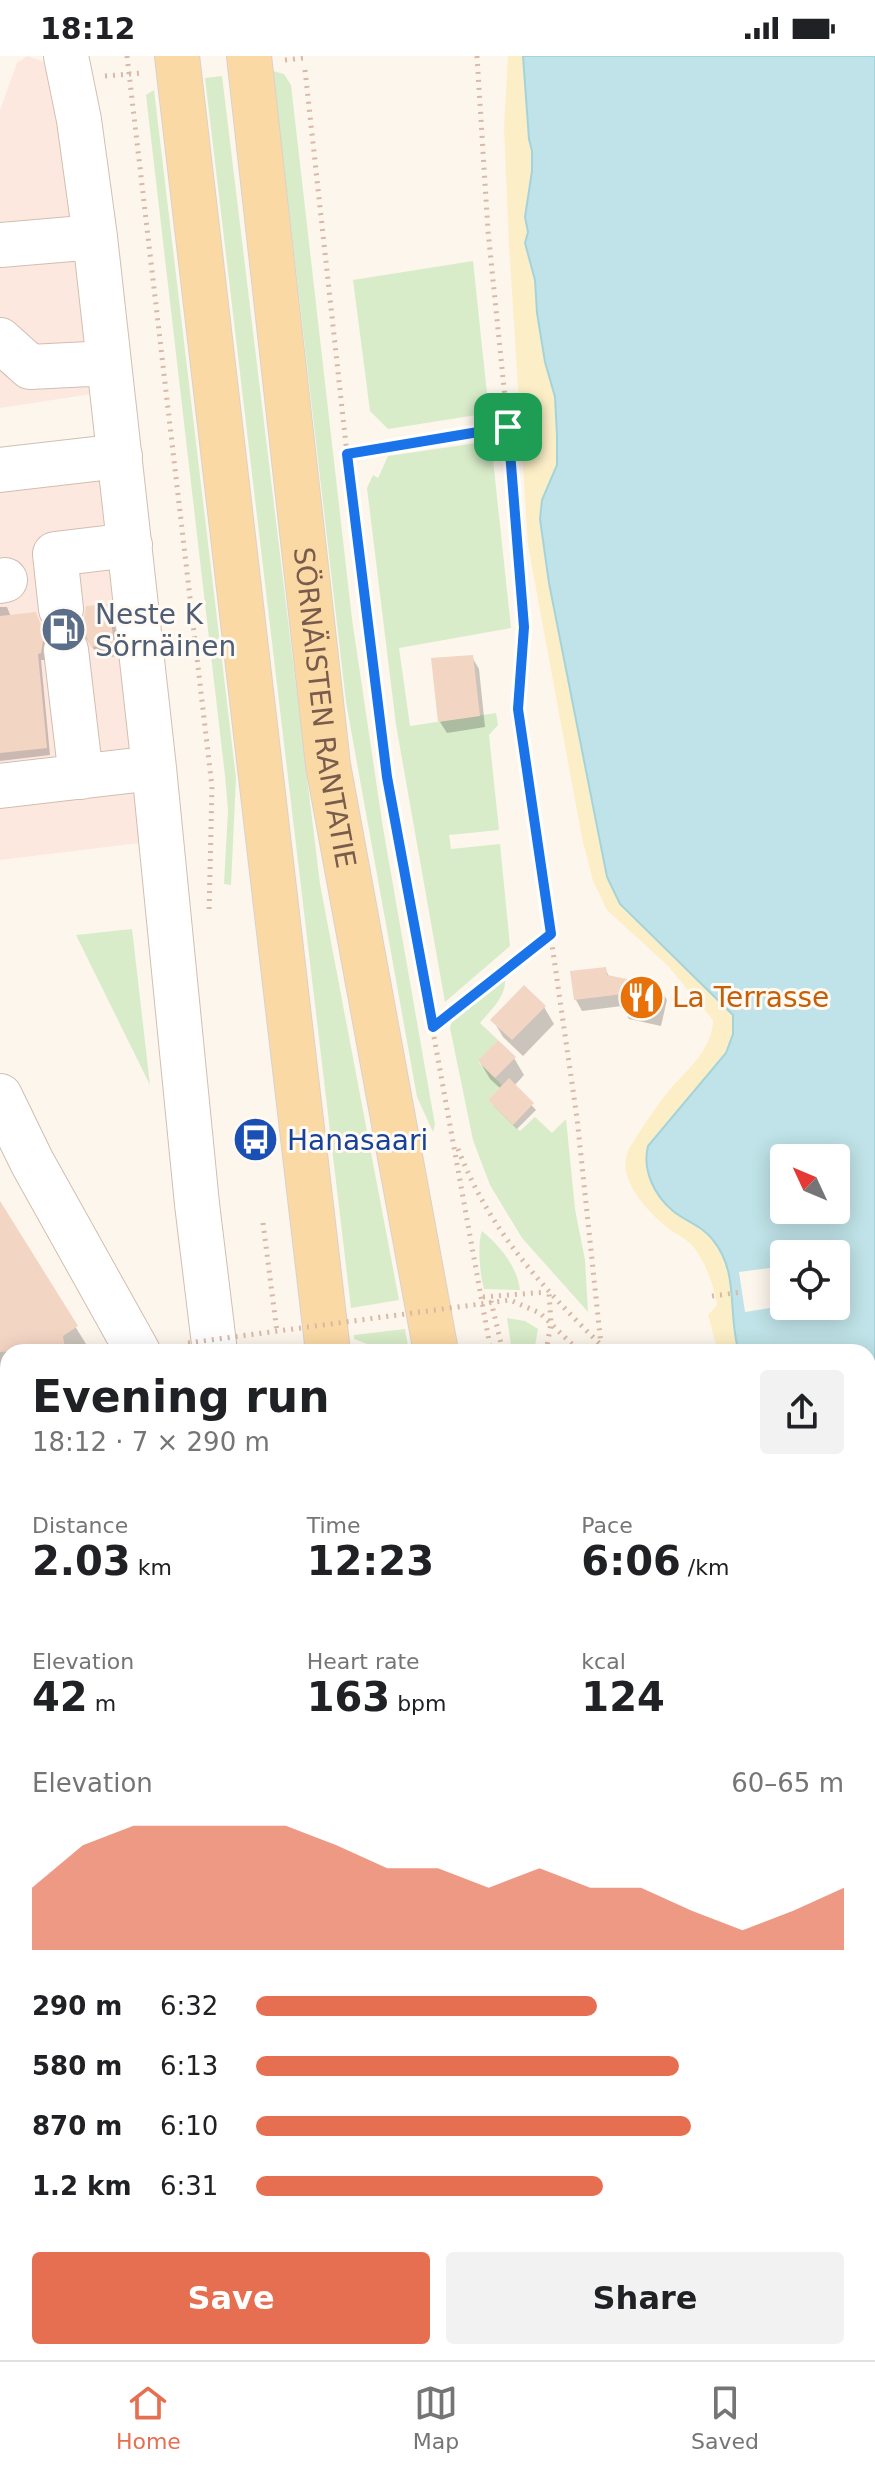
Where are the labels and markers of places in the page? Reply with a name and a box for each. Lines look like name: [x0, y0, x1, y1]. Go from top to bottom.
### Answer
pin: [474, 393, 542, 461]
place label: Neste K Sörnäinen: [95, 598, 236, 663]
fuel station icon: Neste K Sörnäinen: [40, 606, 88, 654]
restaurant icon: La Terrasse: [617, 973, 665, 1021]
place label: La Terrasse: [672, 981, 829, 1014]
bus stop icon: Hanasaari: [232, 1116, 280, 1164]
place label: Hanasaari: [287, 1124, 428, 1157]

